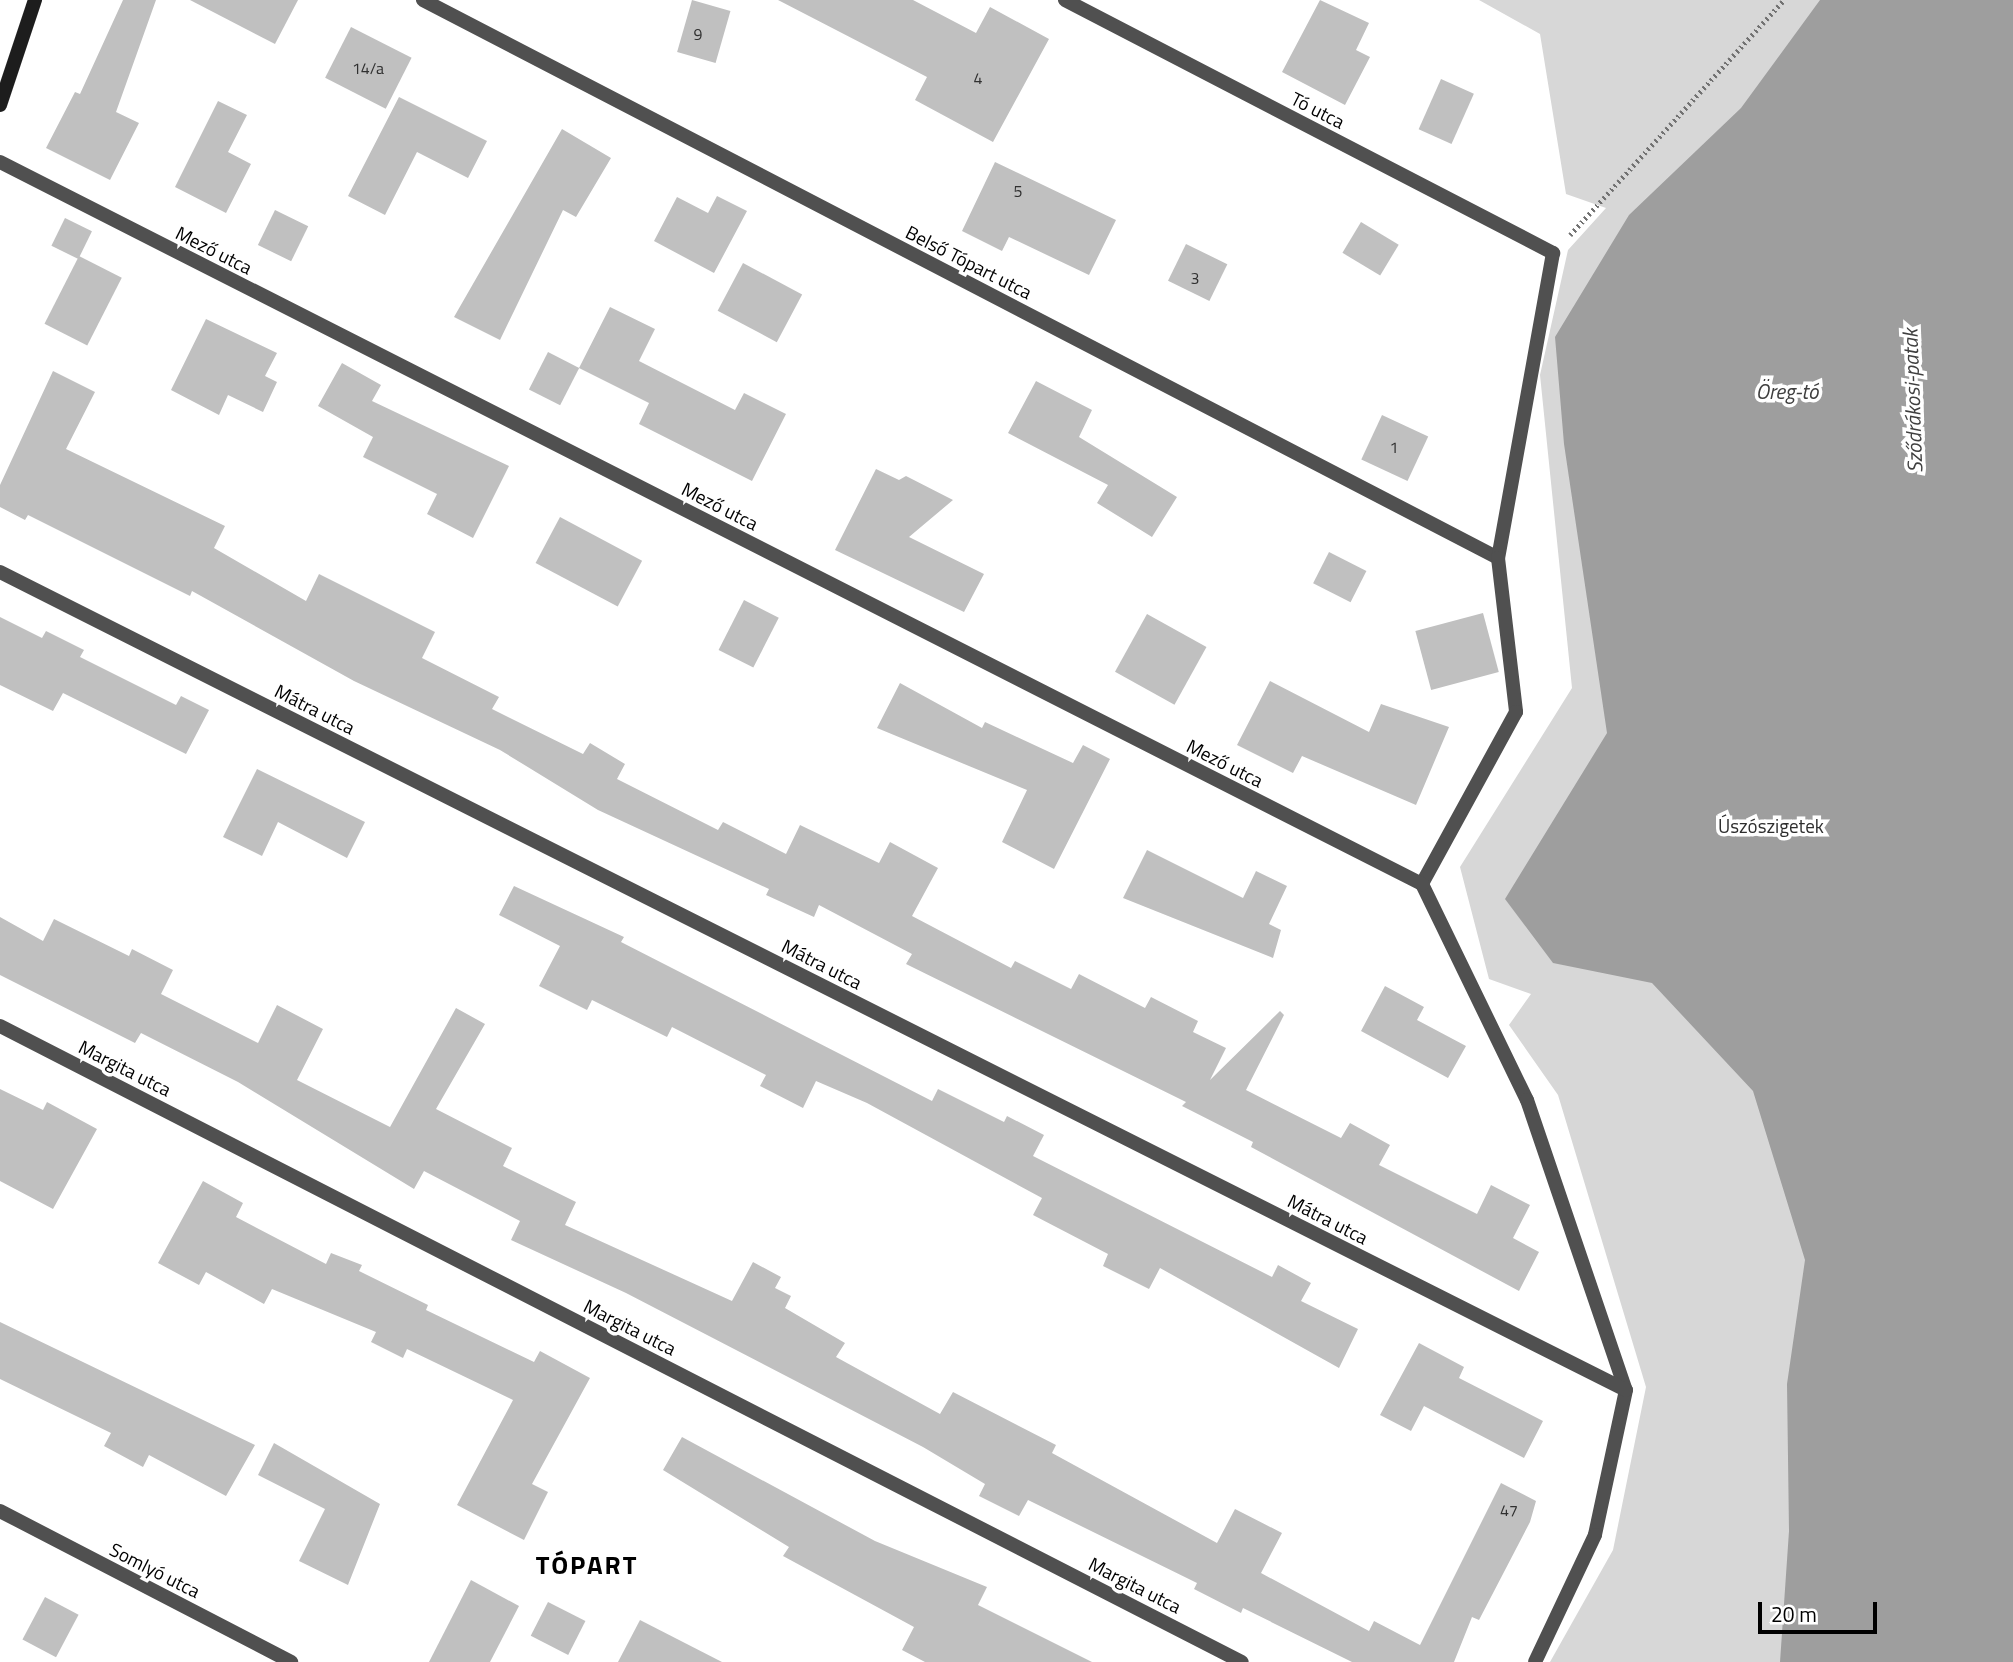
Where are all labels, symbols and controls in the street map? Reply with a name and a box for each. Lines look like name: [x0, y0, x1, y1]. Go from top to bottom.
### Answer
house number: 9: [694, 24, 702, 44]
house number: 14/a: [352, 58, 384, 78]
house number: 4: [974, 68, 982, 88]
street label: Tó utca: [1287, 87, 1349, 133]
house number: 5: [1014, 181, 1022, 201]
street label: Belső Tópart utca: [902, 220, 1036, 304]
street label: Mező utca: [172, 221, 256, 279]
house number: 3: [1191, 268, 1199, 288]
water label: Sződrákosi-patak: [1897, 329, 1927, 473]
water label: Öreg-tó: [1756, 378, 1818, 404]
house number: 1: [1390, 437, 1398, 457]
street label: Mező utca: [678, 477, 762, 535]
street label: Mátra utca: [271, 679, 359, 739]
street label: Mező utca: [1183, 734, 1267, 792]
park label: Úszószigetek: [1718, 815, 1824, 837]
street label: Mátra utca: [778, 934, 866, 994]
street label: Margita utca: [75, 1035, 175, 1101]
street label: Mátra utca: [1284, 1189, 1372, 1249]
street label: Margita utca: [580, 1294, 680, 1360]
house number: 47: [1500, 1500, 1518, 1520]
street label: Somlyó utca: [106, 1538, 204, 1602]
district label: TÓPART: [536, 1549, 638, 1581]
street label: Margita utca: [1085, 1552, 1185, 1618]
scale bar: [1761, 1588, 1880, 1632]
text: 20 m: [1771, 1598, 1817, 1630]

